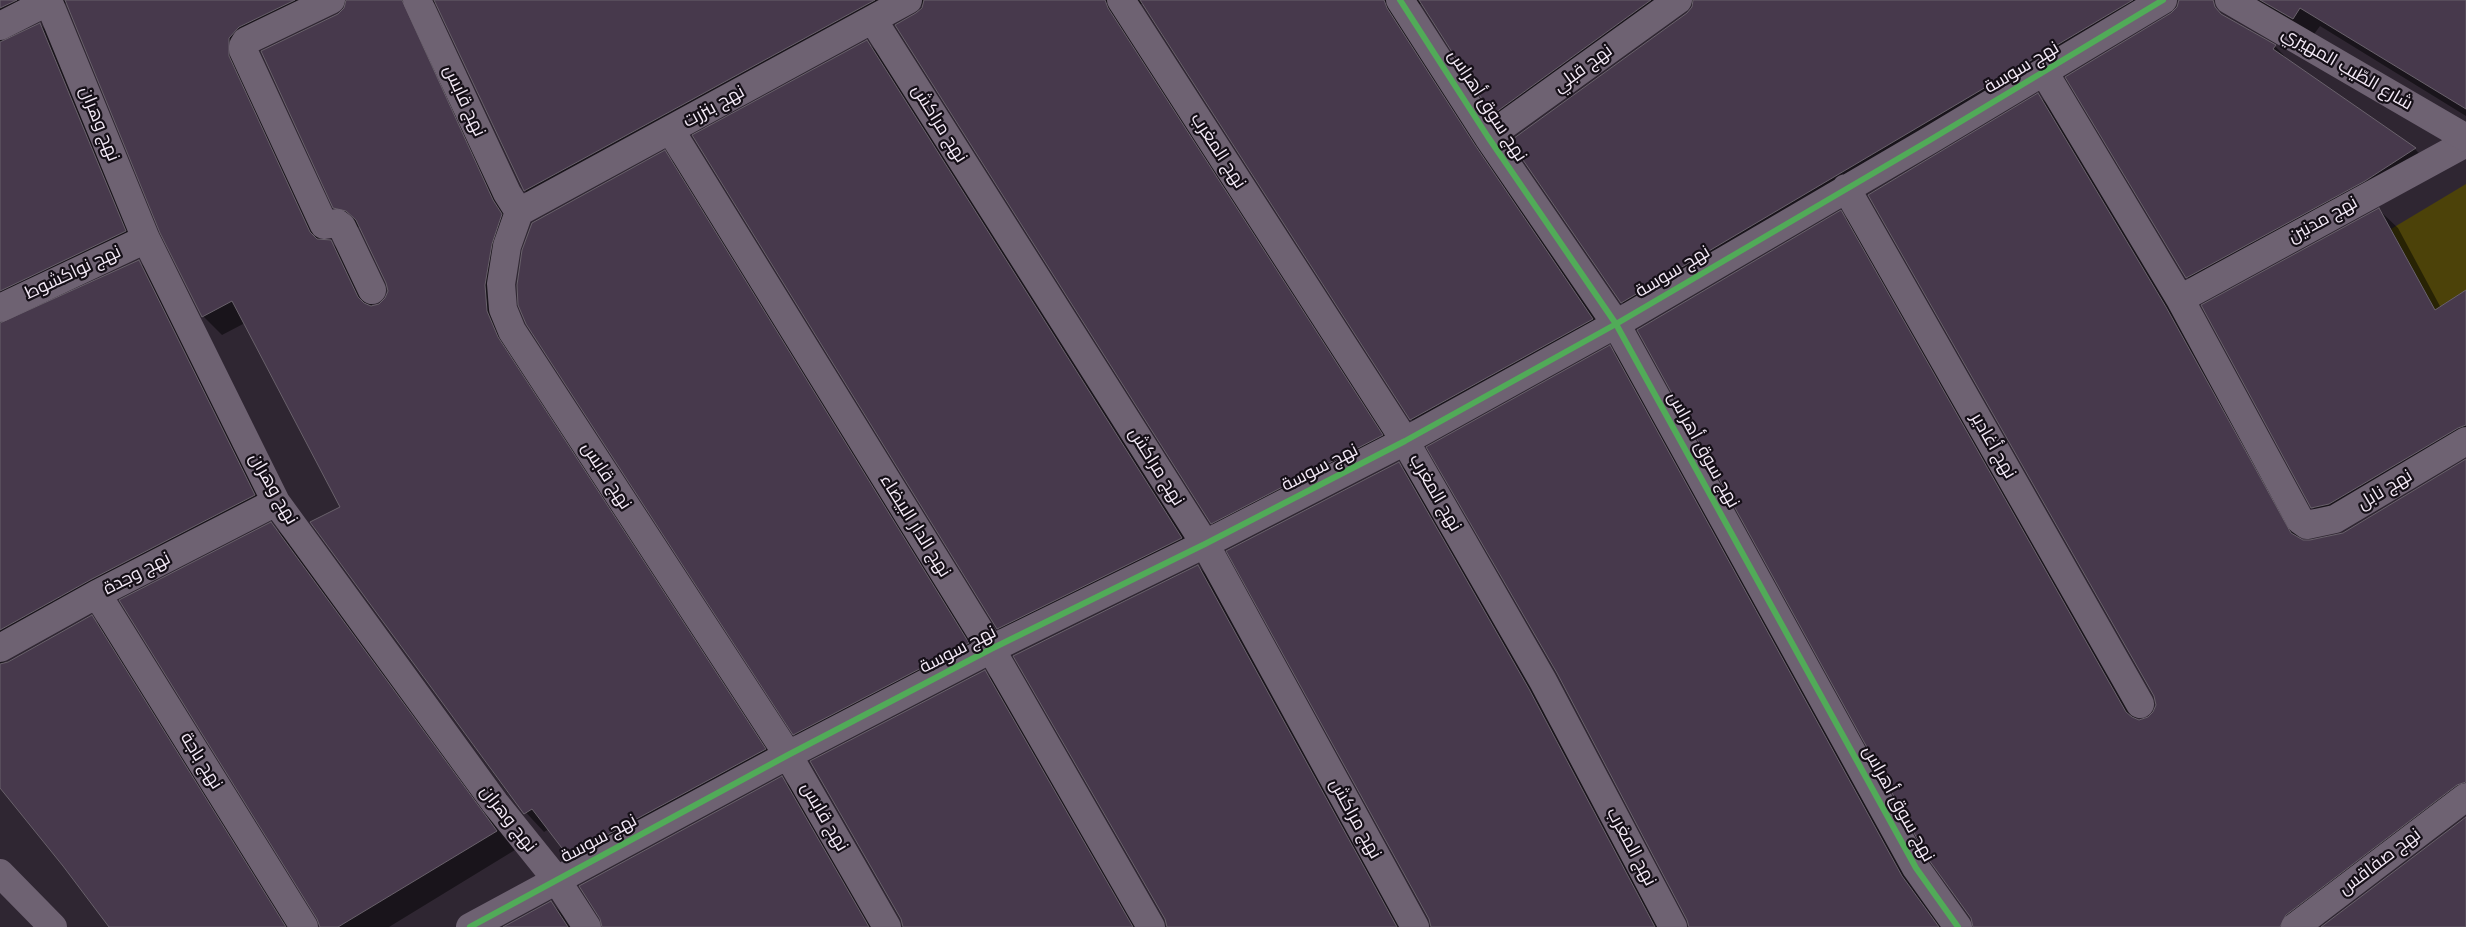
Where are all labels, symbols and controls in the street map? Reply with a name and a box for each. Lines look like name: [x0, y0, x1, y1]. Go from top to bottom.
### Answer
street label: شارع الطّيب المهيري: [2278, 23, 2416, 115]
street label: نهج سوسة: [1981, 37, 2063, 99]
street label: نهج قبلي: [1549, 40, 1617, 98]
street label: نهج سوق أهراس: [1443, 46, 1531, 166]
street label: نهج قابس: [438, 62, 490, 140]
street label: نهج بنزرت: [679, 81, 749, 133]
street label: نهج مراكش: [906, 81, 972, 167]
street label: نهج وهران: [74, 83, 124, 165]
street label: نهج المغرب: [1186, 109, 1250, 193]
street label: نهج مدنين: [2284, 192, 2362, 248]
street label: نهج نواكشوط: [22, 241, 124, 305]
street label: نهج سوسة: [1632, 241, 1714, 303]
street label: نهج سوق أهراس: [1662, 388, 1744, 512]
street label: نهج أغادير: [1966, 409, 2020, 483]
street label: نهج مراكش: [1123, 424, 1189, 510]
street label: نهج قابس: [576, 438, 636, 514]
street label: نهج سوسة: [1278, 439, 1362, 497]
street label: نهج وهران: [244, 449, 302, 529]
street label: نهج المغرب: [1404, 451, 1466, 535]
street label: نهج نابل: [2354, 465, 2416, 515]
street label: نهج الدار البيضاء: [875, 471, 955, 581]
street label: نهج وجدة: [100, 548, 174, 600]
street label: نهج سوسة: [916, 621, 1000, 679]
street label: نهج باجة: [175, 729, 227, 793]
street label: نهج سوق أهراس: [1857, 742, 1939, 866]
street label: نهج مراكش: [1324, 775, 1386, 863]
street label: نهج قابس: [796, 779, 852, 855]
street label: نهج وهران: [475, 781, 541, 857]
street label: نهج المغرب: [1601, 804, 1661, 890]
street label: نهج سوسة: [557, 810, 641, 868]
street label: نهج صفاقس: [2335, 824, 2425, 900]

